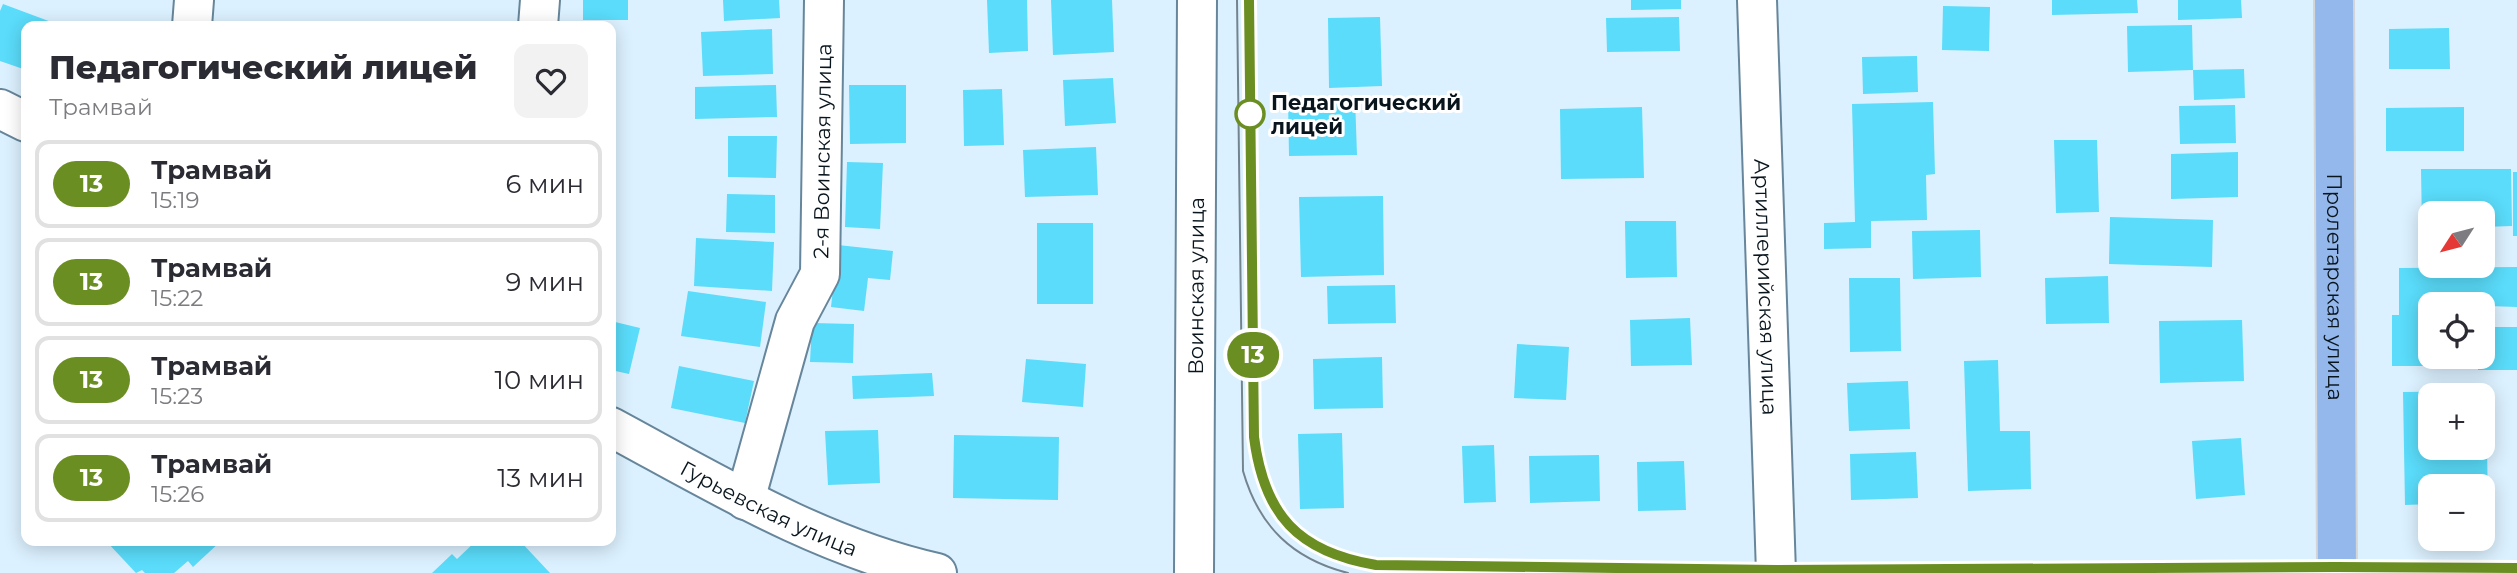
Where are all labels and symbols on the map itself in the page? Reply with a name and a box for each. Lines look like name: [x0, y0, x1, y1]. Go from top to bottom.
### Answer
street label: 2-я Воинская улица: [808, 43, 836, 259]
place label: Педагогический лицей: [1271, 90, 1461, 139]
marker: Педагогический лицей: [1235, 99, 1265, 129]
street label: Артиллерийская улица: [1750, 158, 1783, 416]
street label: Пролетарская улица: [2322, 173, 2349, 401]
street label: Воинская улица: [1183, 197, 1208, 375]
north arrow: [2418, 201, 2496, 278]
line badge: 13: [1222, 332, 1284, 378]
street label: Гурьевская улица: [676, 455, 861, 561]

